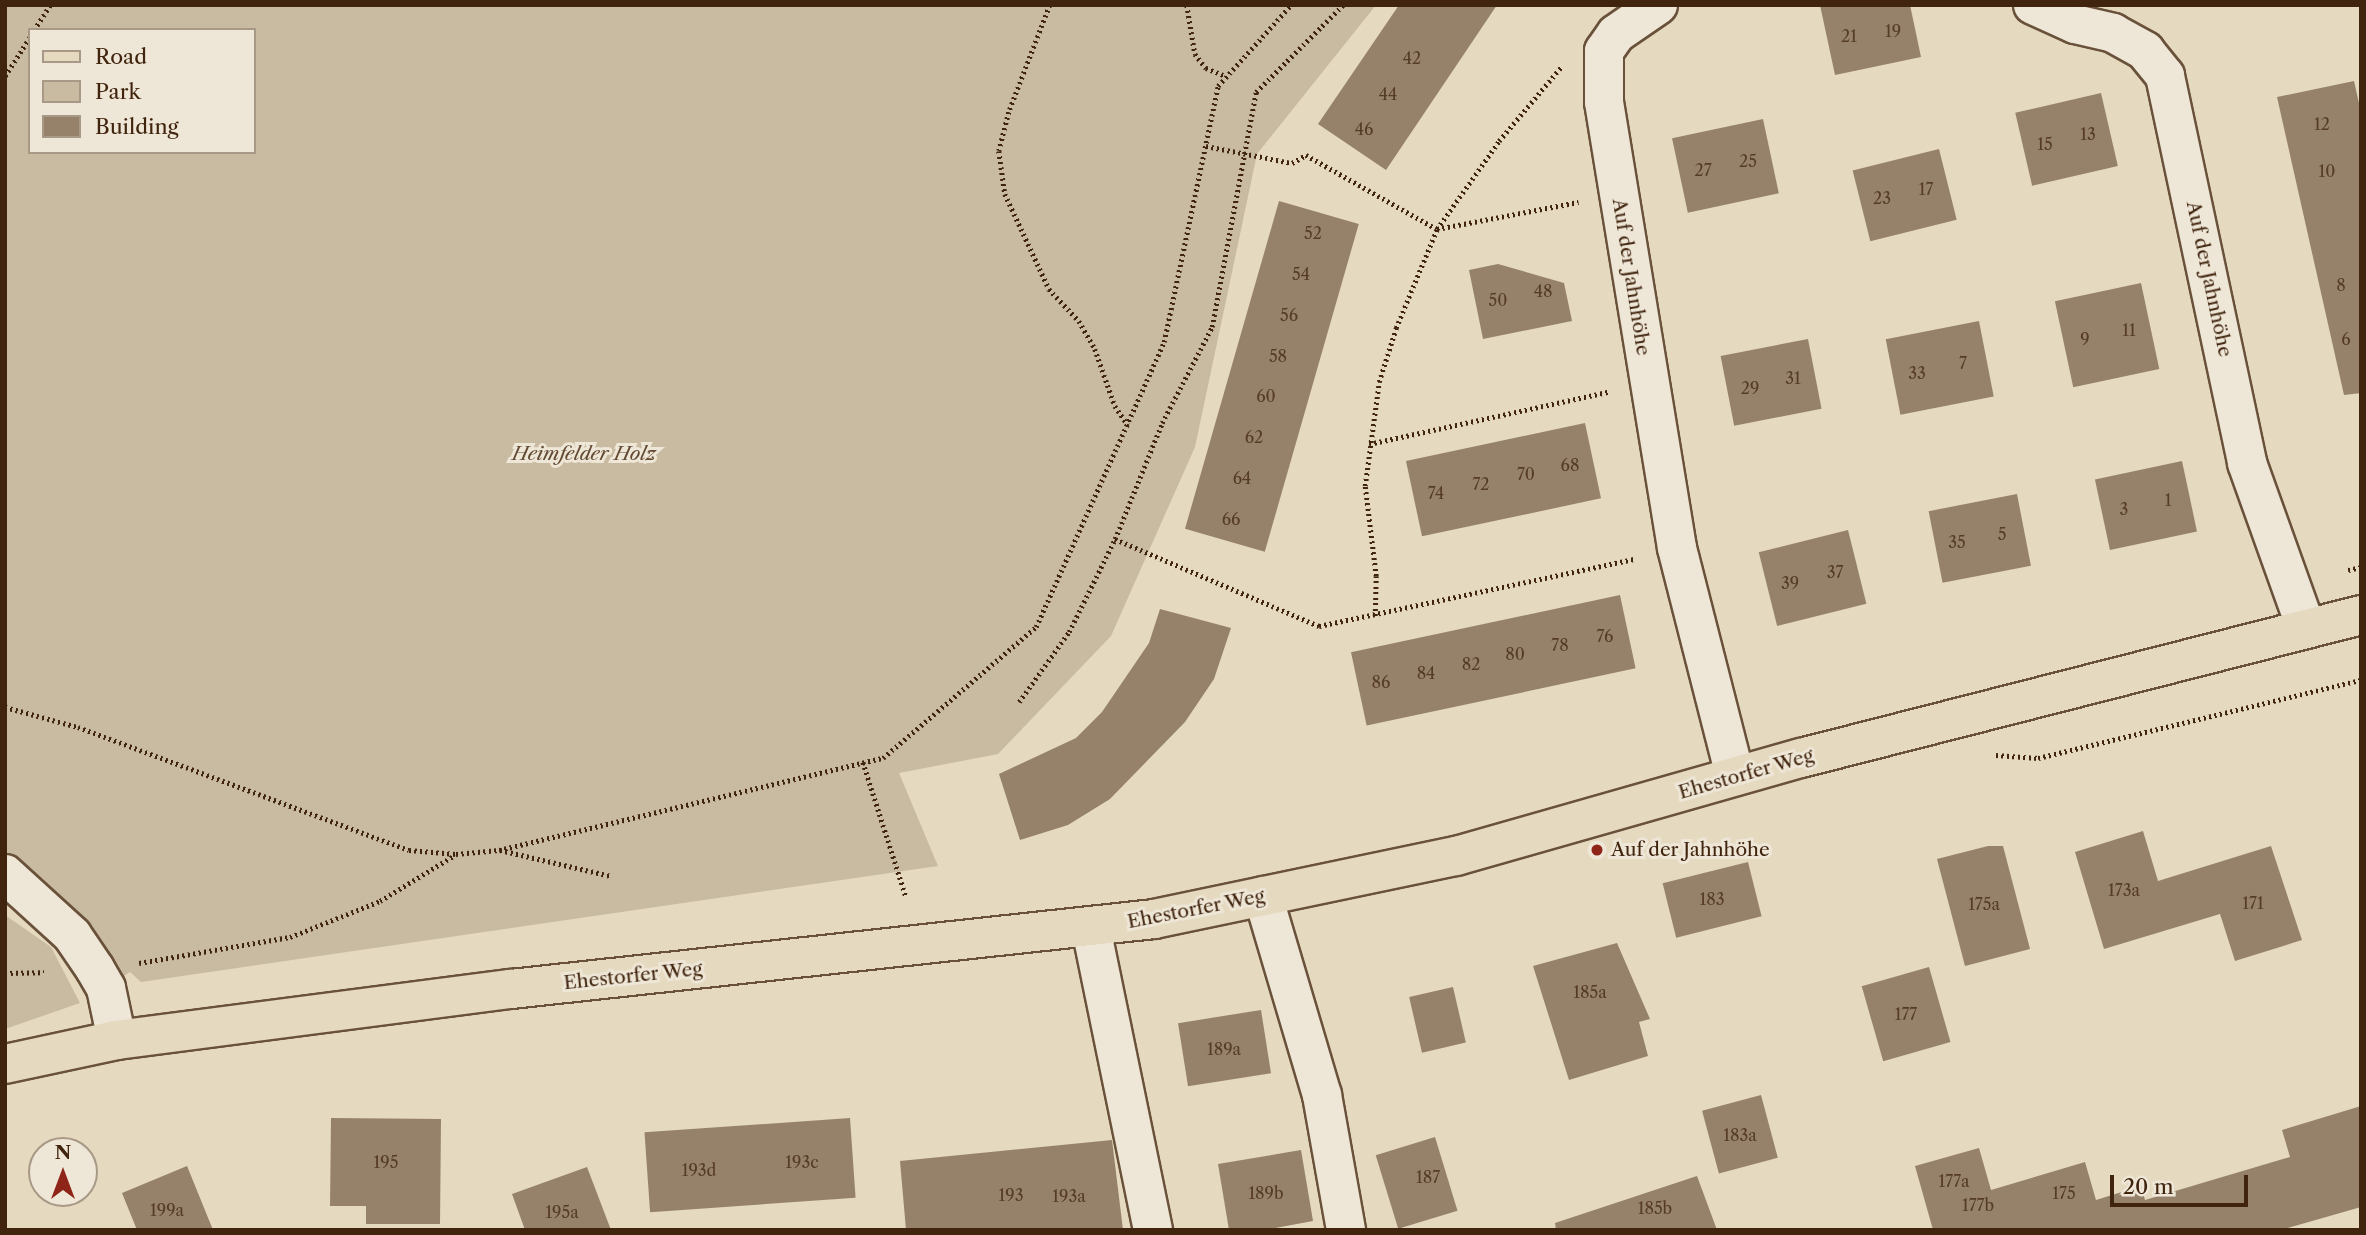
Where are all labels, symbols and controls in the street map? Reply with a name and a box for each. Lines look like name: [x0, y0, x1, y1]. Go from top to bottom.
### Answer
house number: 19: [1885, 21, 1901, 41]
house number: 21: [1841, 26, 1857, 46]
legend: [28, 28, 256, 154]
text: Road: [95, 44, 147, 69]
house number: 42: [1403, 48, 1421, 68]
text: Park: [95, 79, 141, 104]
house number: 44: [1379, 84, 1397, 104]
text: Building: [95, 114, 179, 139]
house number: 12: [2314, 114, 2330, 134]
house number: 46: [1355, 119, 1373, 139]
house number: 13: [2080, 124, 2096, 144]
house number: 15: [2037, 134, 2053, 154]
house number: 25: [1739, 151, 1757, 171]
house number: 27: [1694, 160, 1712, 180]
house number: 10: [2319, 161, 2335, 181]
house number: 17: [1919, 179, 1933, 199]
house number: 23: [1873, 188, 1891, 208]
street label: Auf der Jahnhöhe: [1607, 197, 1655, 357]
street label: Auf der Jahnhöhe: [2181, 199, 2237, 359]
house number: 52: [1304, 223, 1322, 243]
house number: 54: [1292, 264, 1310, 284]
house number: 8: [2336, 275, 2346, 295]
house number: 48: [1534, 281, 1552, 301]
house number: 50: [1489, 290, 1507, 310]
house number: 56: [1280, 305, 1298, 325]
house number: 11: [2122, 320, 2136, 340]
house number: 9: [2080, 329, 2090, 349]
house number: 6: [2341, 329, 2351, 349]
house number: 58: [1269, 346, 1287, 366]
house number: 7: [1959, 353, 1967, 373]
house number: 33: [1908, 363, 1926, 383]
house number: 31: [1785, 368, 1801, 388]
house number: 29: [1741, 378, 1759, 398]
house number: 60: [1256, 386, 1276, 406]
house number: 62: [1245, 427, 1263, 447]
park label: Heimfelder Holz: [512, 443, 656, 465]
house number: 68: [1561, 455, 1579, 475]
house number: 70: [1517, 464, 1535, 484]
house number: 64: [1233, 468, 1251, 488]
house number: 72: [1472, 474, 1490, 494]
house number: 74: [1428, 483, 1444, 503]
house number: 1: [2165, 490, 2171, 510]
house number: 3: [2120, 499, 2128, 519]
house number: 66: [1222, 509, 1240, 529]
house number: 5: [1998, 524, 2006, 544]
house number: 35: [1948, 532, 1966, 552]
house number: 37: [1827, 562, 1843, 582]
house number: 39: [1781, 573, 1799, 593]
house number: 76: [1597, 626, 1613, 646]
house number: 78: [1551, 635, 1569, 655]
house number: 80: [1505, 644, 1525, 664]
house number: 82: [1462, 654, 1480, 674]
house number: 84: [1417, 663, 1435, 683]
house number: 86: [1372, 672, 1390, 692]
street label: Ehestorfer Weg: [1675, 744, 1817, 804]
place label: Auf der Jahnhöhe: [1611, 839, 1770, 861]
marker: Auf der Jahnhöhe: [1589, 842, 1605, 858]
house number: 173a: [2108, 880, 2140, 900]
street label: Ehestorfer Weg: [1125, 884, 1267, 934]
house number: 183: [1699, 889, 1725, 909]
house number: 171: [2242, 893, 2264, 913]
house number: 175a: [1968, 894, 2000, 914]
street label: Ehestorfer Weg: [562, 957, 704, 995]
house number: 185a: [1573, 982, 1607, 1002]
house number: 177: [1895, 1004, 1917, 1024]
house number: 189a: [1207, 1039, 1241, 1059]
house number: 183a: [1723, 1125, 1757, 1145]
north arrow: [28, 1137, 98, 1207]
text: N: [55, 1141, 71, 1164]
house number: 195: [374, 1152, 398, 1172]
house number: 193c: [785, 1152, 819, 1172]
house number: 193d: [682, 1160, 716, 1180]
scale bar: [2114, 1162, 2252, 1206]
house number: 187: [1416, 1167, 1440, 1187]
house number: 177a: [1939, 1171, 1969, 1191]
text: 20 m: [2123, 1174, 2174, 1199]
house number: 189b: [1248, 1183, 1284, 1203]
house number: 175: [2052, 1183, 2076, 1203]
house number: 193: [999, 1185, 1023, 1205]
house number: 193a: [1052, 1186, 1086, 1206]
house number: 177b: [1962, 1195, 1994, 1215]
house number: 185b: [1638, 1198, 1672, 1218]
house number: 199a: [150, 1200, 184, 1220]
house number: 195a: [545, 1202, 579, 1222]

